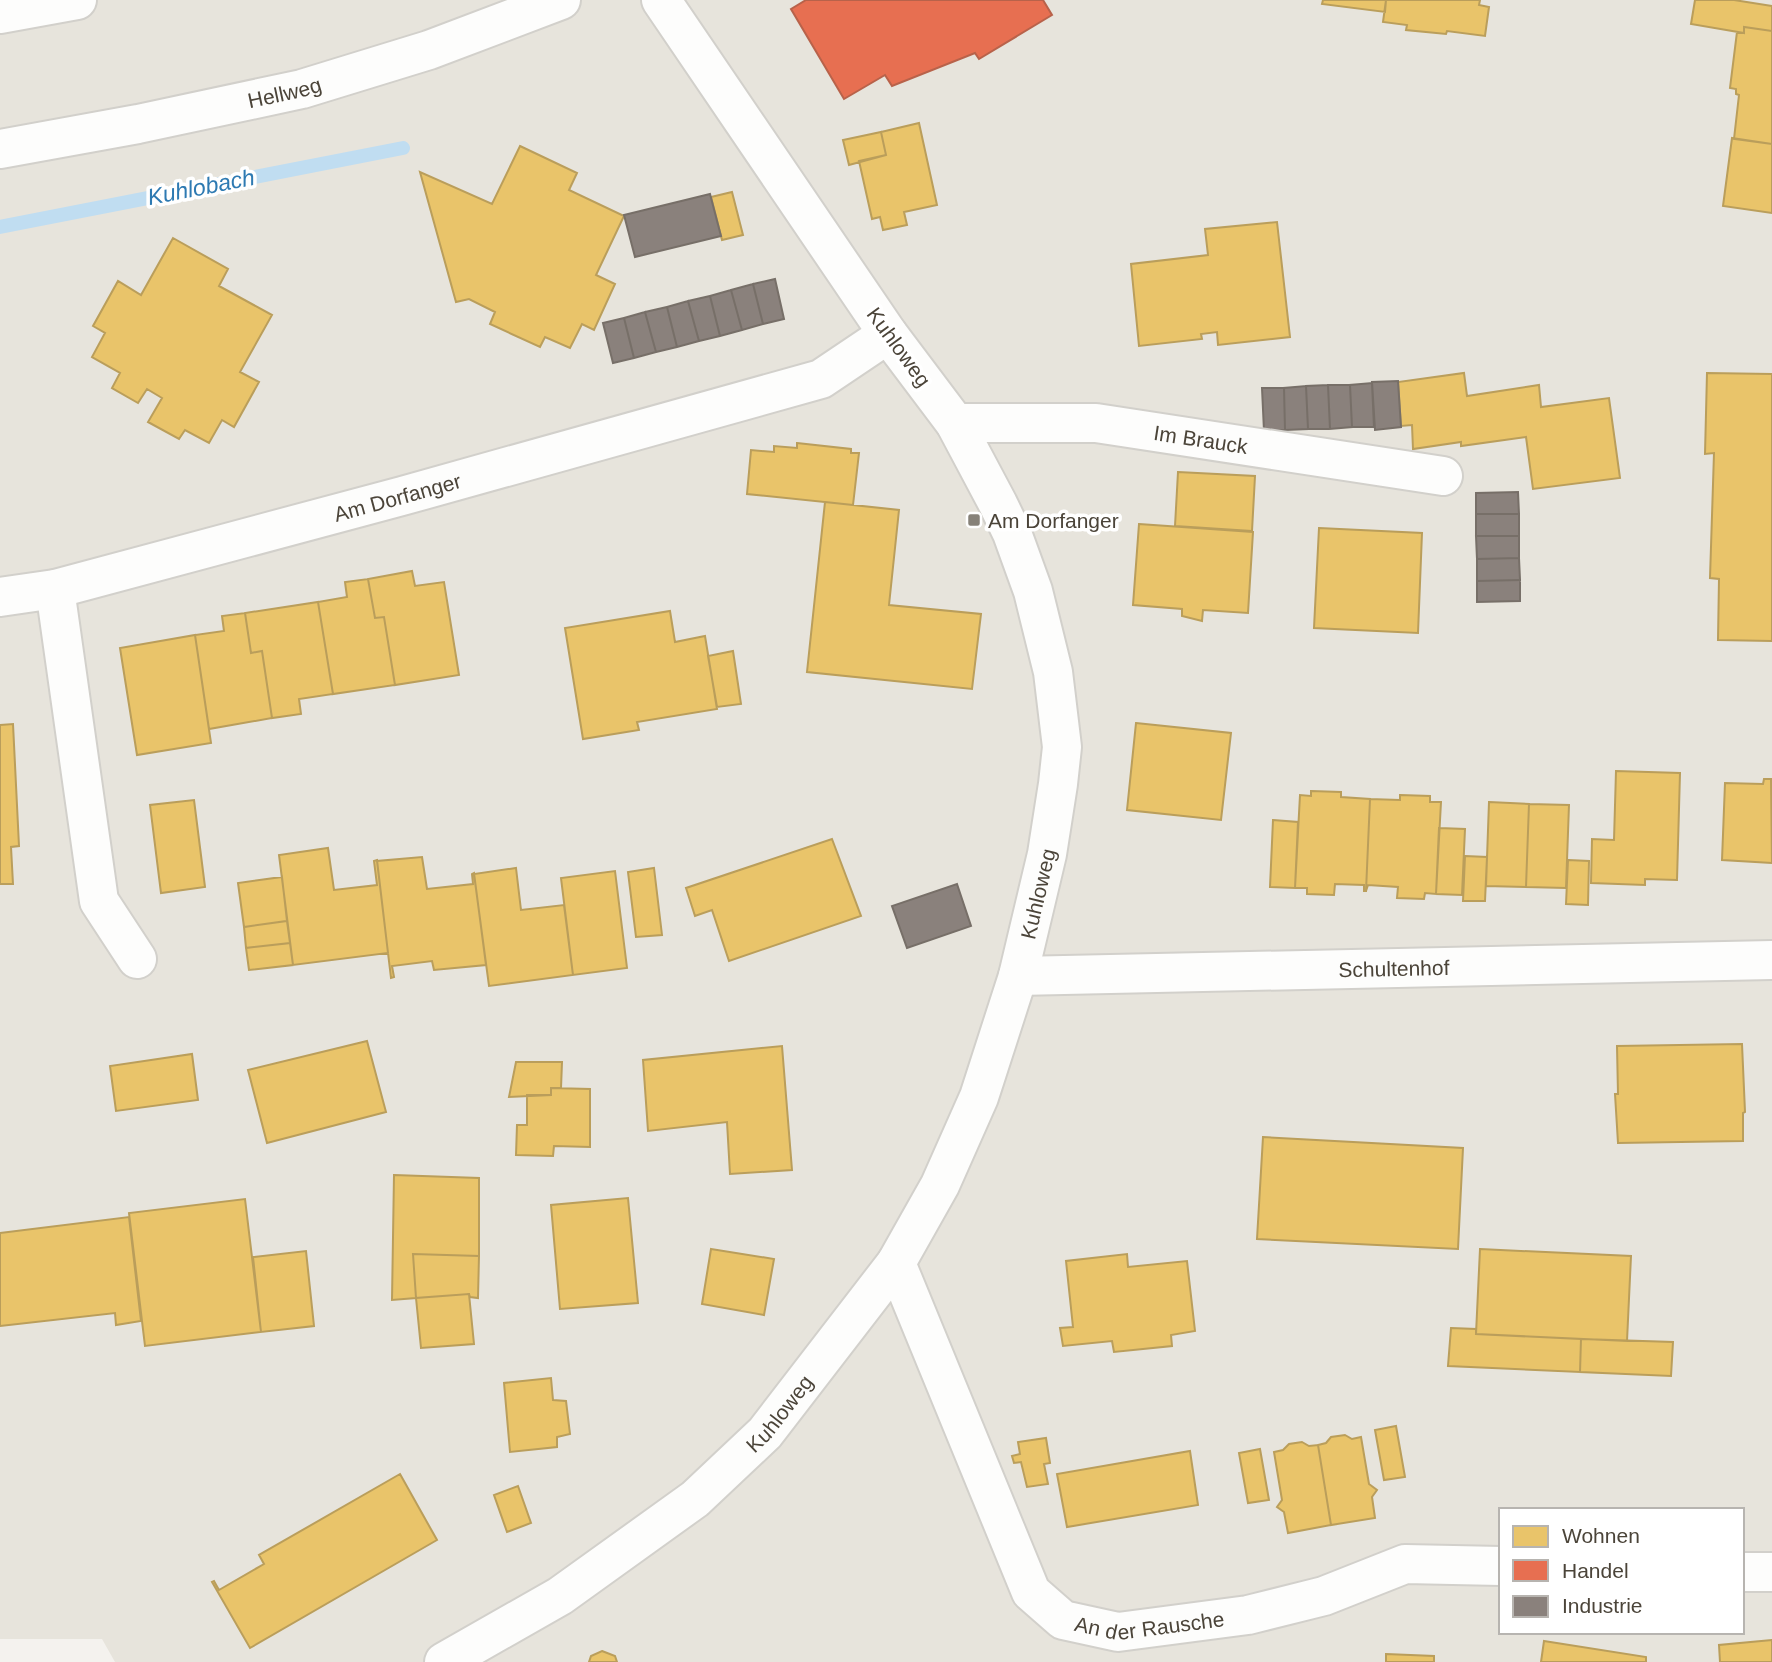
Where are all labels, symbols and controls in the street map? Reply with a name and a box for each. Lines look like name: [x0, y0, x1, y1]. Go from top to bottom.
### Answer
street label: Hellweg: [246, 72, 324, 112]
water label: Kuhlobach: [145, 164, 257, 210]
street label: Kuhloweg: [863, 303, 935, 391]
street label: Im Brauck: [1152, 420, 1250, 458]
street label: Am Dorfanger: [331, 469, 463, 525]
place label: Am Dorfanger: [988, 509, 1119, 532]
marker: Am Dorfanger: [966, 512, 982, 528]
street label: Kuhloweg: [1016, 846, 1059, 941]
street label: Schultenhof: [1338, 955, 1450, 981]
street label: Kuhloweg: [741, 1370, 817, 1456]
legend: [1499, 1508, 1744, 1634]
text: Wohnen: [1562, 1524, 1640, 1547]
text: Handel: [1562, 1559, 1629, 1582]
text: Industrie: [1562, 1594, 1643, 1617]
street label: An der Rausche: [1073, 1607, 1225, 1643]

